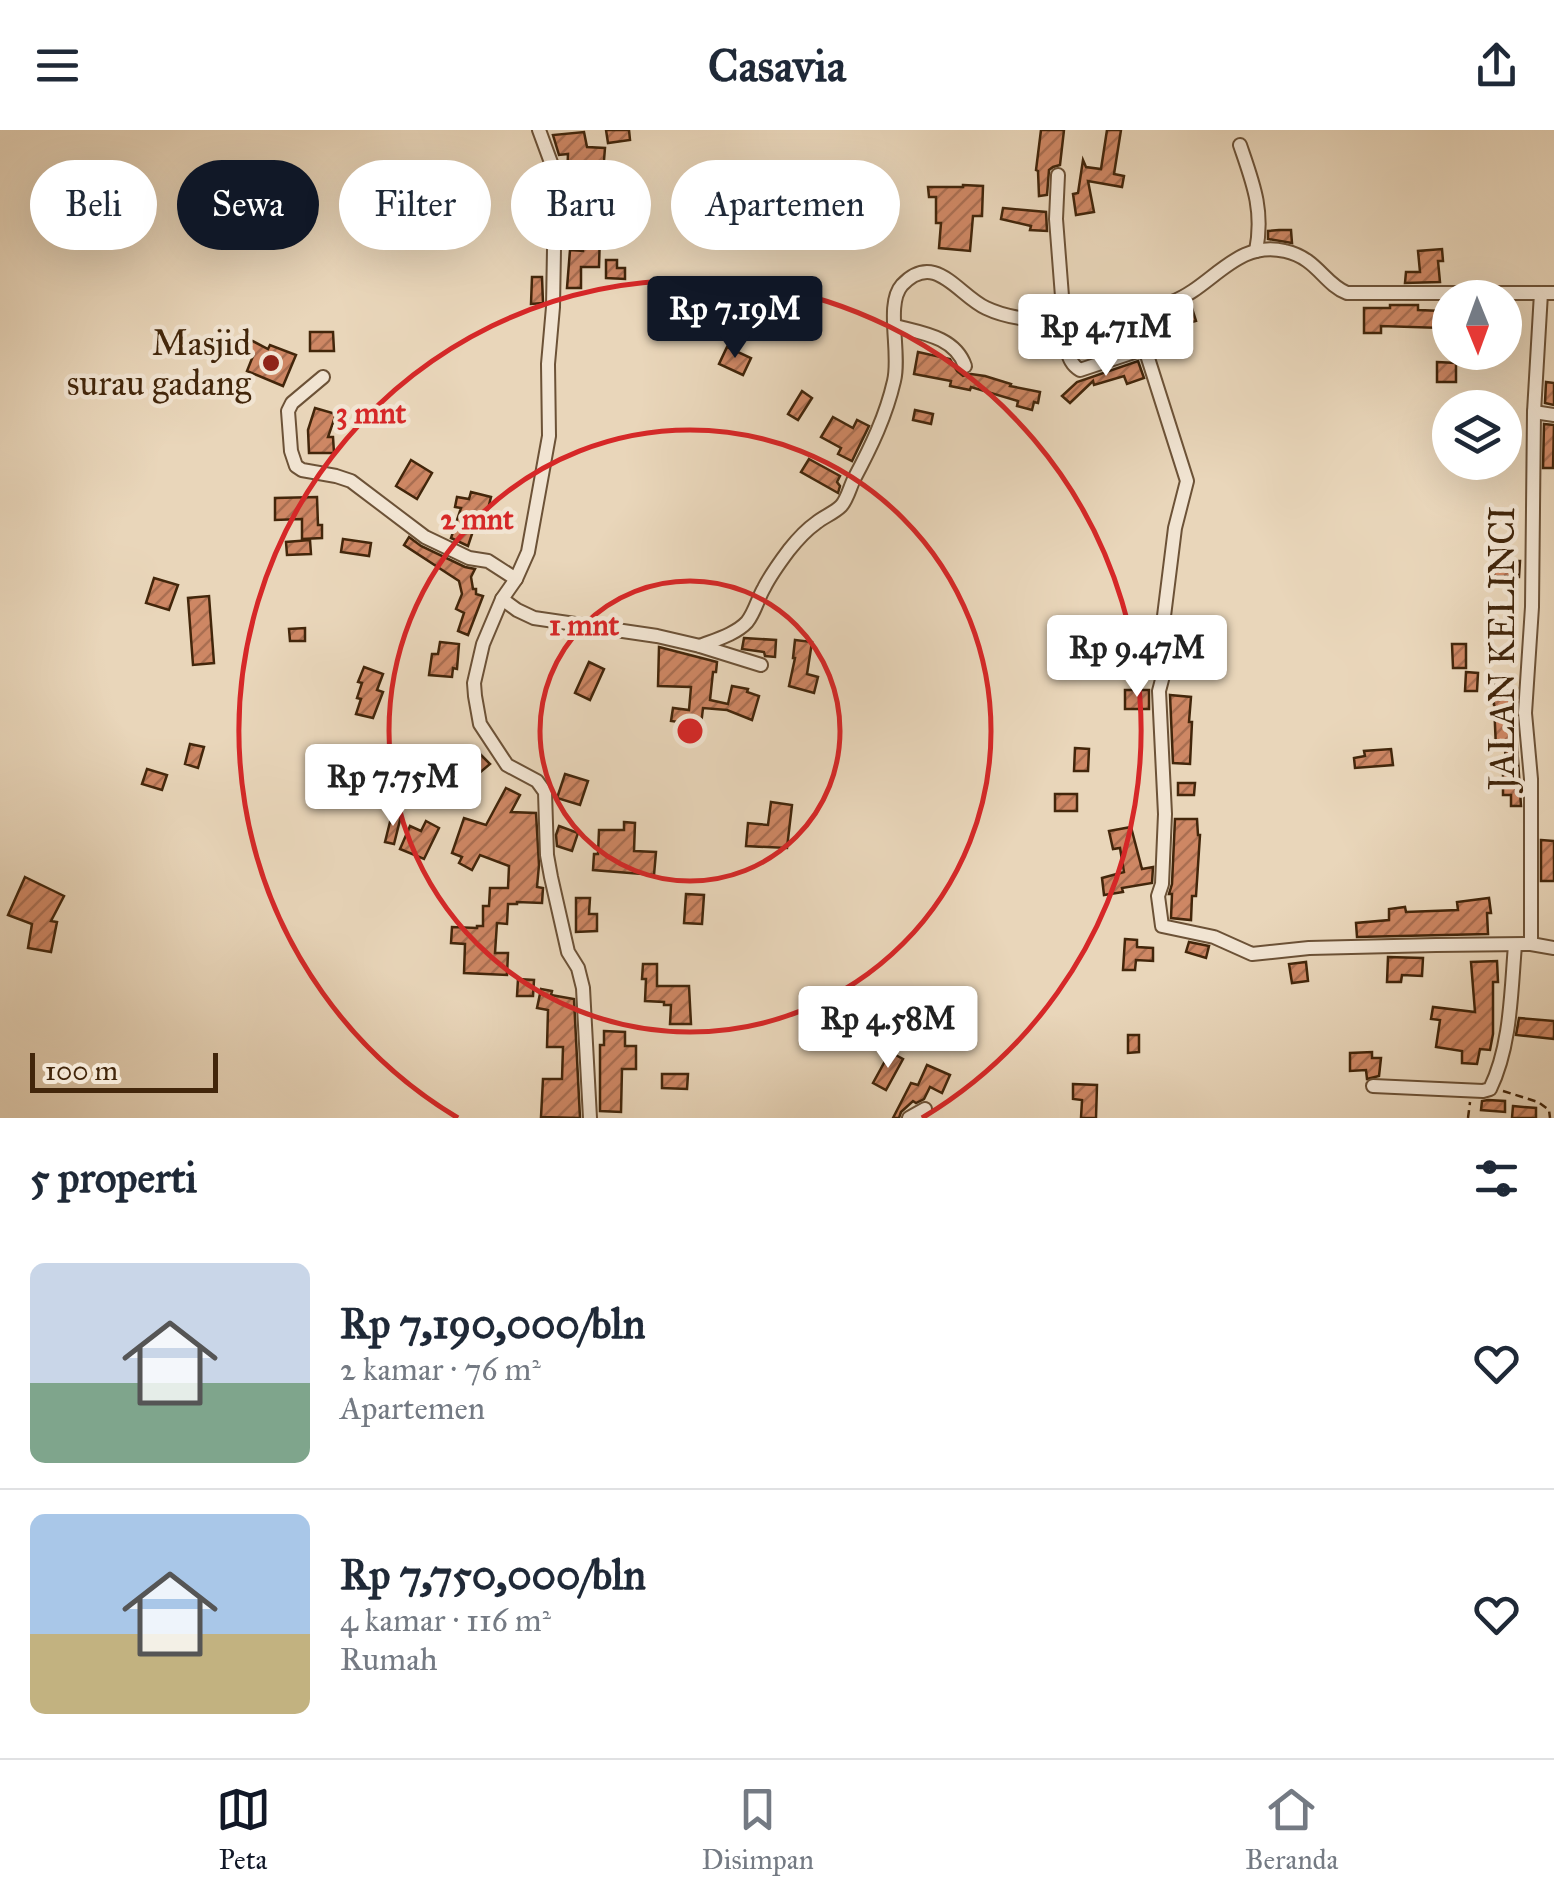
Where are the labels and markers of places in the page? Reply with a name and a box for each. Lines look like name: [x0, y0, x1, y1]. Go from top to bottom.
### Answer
pin: Rp 7.19M: [632, 276, 838, 361]
pin: Rp 4.71M: [1003, 294, 1209, 379]
place label: Masjid surau gadang: [67, 322, 252, 405]
marker: Masjid surau gadang: [260, 352, 282, 374]
pin: Rp 9.47M: [1034, 615, 1240, 700]
centre of rings: [672, 713, 708, 749]
pin: Rp 7.75M: [290, 744, 496, 829]
pin: Rp 4.58M: [785, 986, 991, 1071]

